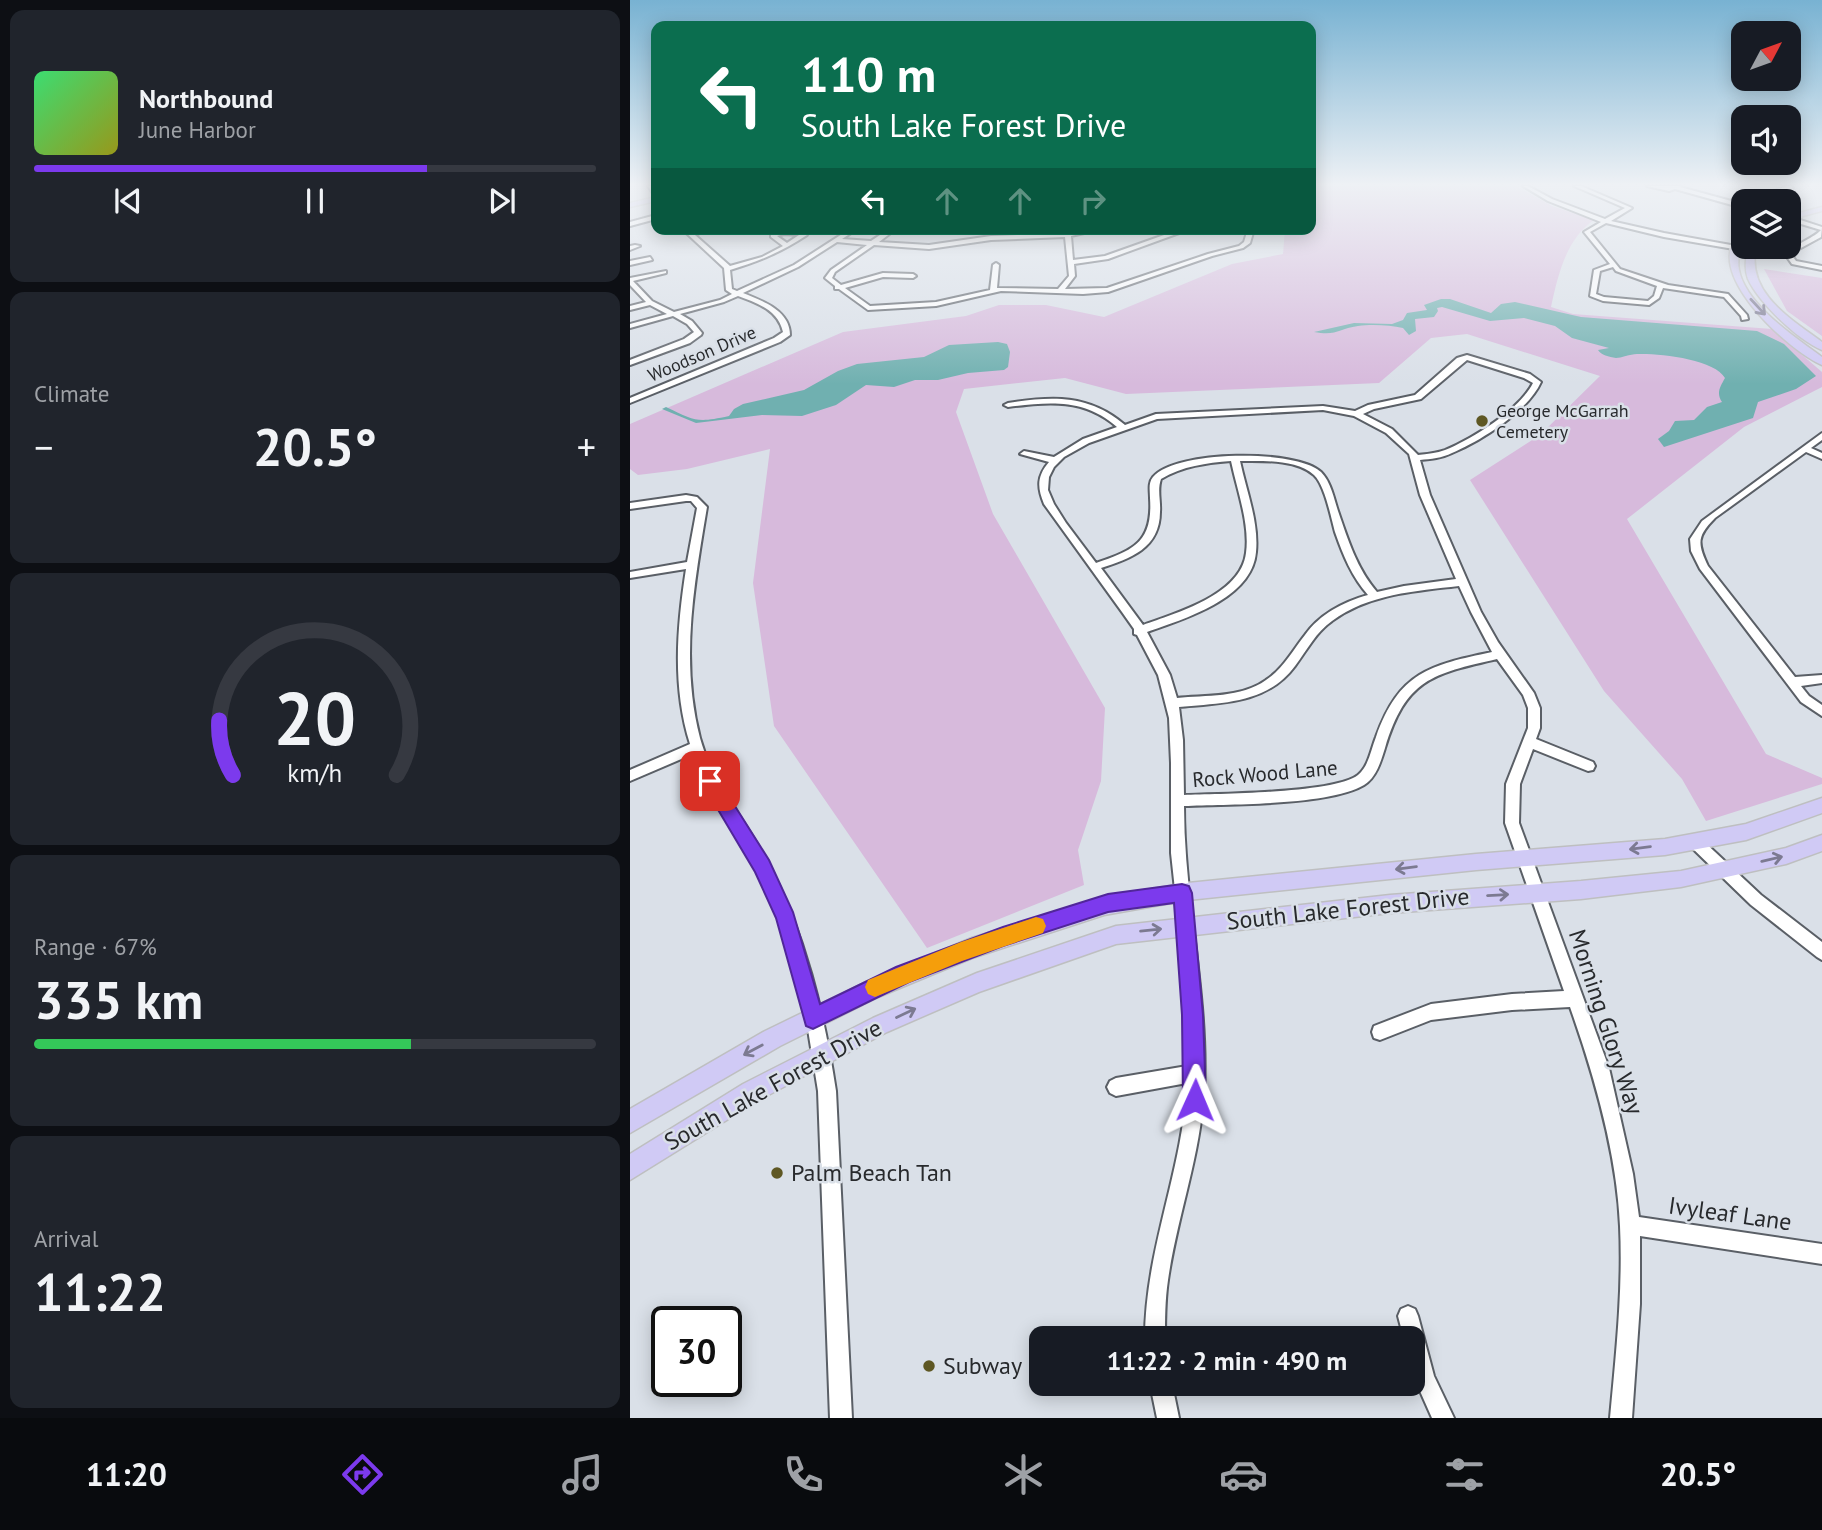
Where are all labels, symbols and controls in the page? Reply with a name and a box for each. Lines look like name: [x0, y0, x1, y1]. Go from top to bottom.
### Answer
north arrow: [1731, 21, 1801, 91]
map controls: [1731, 21, 1801, 259]
text: 110 m: [801, 42, 936, 106]
icon: left: [686, 49, 777, 140]
text: Northbound: [139, 82, 273, 115]
text: South Lake Forest Drive: [801, 104, 1126, 146]
button: sound: [1731, 105, 1801, 175]
text: June Harbor: [139, 115, 256, 144]
icon: previous: [109, 182, 147, 220]
icon: pause: [296, 182, 334, 220]
icon: next: [483, 182, 521, 220]
icon: left: [855, 182, 893, 220]
icon: ahead: [928, 182, 966, 220]
icon: ahead: [1001, 182, 1039, 220]
icon: right: [1074, 182, 1112, 220]
button: layers: [1731, 189, 1801, 259]
one-way arrow: [1750, 298, 1767, 315]
street label: Woodson Drive: [644, 320, 759, 387]
text: Climate: [34, 379, 109, 408]
place label: George McGarrah Cemetery: [1496, 399, 1629, 443]
text: 20.5°: [253, 413, 377, 480]
marker: George McGarrah Cemetery: [1474, 413, 1490, 429]
text: −: [34, 422, 53, 471]
text: +: [577, 422, 596, 471]
text: 20: [274, 671, 356, 765]
pin: [680, 751, 740, 811]
street label: Rock Wood Lane: [1191, 754, 1339, 793]
text: km/h: [288, 757, 342, 789]
icon: arrive: [691, 762, 729, 800]
one-way arrow: [1629, 842, 1651, 855]
one-way arrow: [1760, 852, 1783, 866]
one-way arrow: [1396, 862, 1418, 875]
street label: South Lake Forest Drive: [1225, 880, 1471, 937]
one-way arrow: [1487, 889, 1510, 902]
one-way arrow: [1139, 923, 1162, 936]
street label: Morning Glory Way: [1562, 925, 1651, 1118]
text: Range · 67%: [34, 932, 157, 961]
text: 335 km: [34, 966, 203, 1033]
one-way arrow: [895, 1006, 916, 1019]
street label: South Lake Forest Drive: [659, 1012, 887, 1157]
one-way arrow: [743, 1044, 764, 1057]
position arrow: [1158, 1063, 1232, 1137]
place label: Palm Beach Tan: [791, 1157, 952, 1188]
marker: Palm Beach Tan: [769, 1165, 785, 1181]
street label: Ivyleaf Lane: [1666, 1190, 1794, 1237]
text: Arrival: [34, 1224, 98, 1253]
text: 11:22: [34, 1258, 166, 1325]
speed limit sign: 30: [651, 1306, 742, 1397]
text: 11:22 · 2 min · 490 m: [1107, 1344, 1347, 1377]
place label: Subway: [943, 1350, 1022, 1381]
marker: Subway: [921, 1358, 937, 1374]
icon: directions: [338, 1450, 387, 1499]
icon: music: [558, 1450, 607, 1499]
icon: phone: [779, 1450, 828, 1499]
icon: climate: [999, 1450, 1048, 1499]
icon: car: [1219, 1450, 1268, 1499]
icon: filters: [1440, 1450, 1489, 1499]
text: 11:20: [86, 1453, 167, 1495]
text: 20.5°: [1660, 1453, 1736, 1495]

